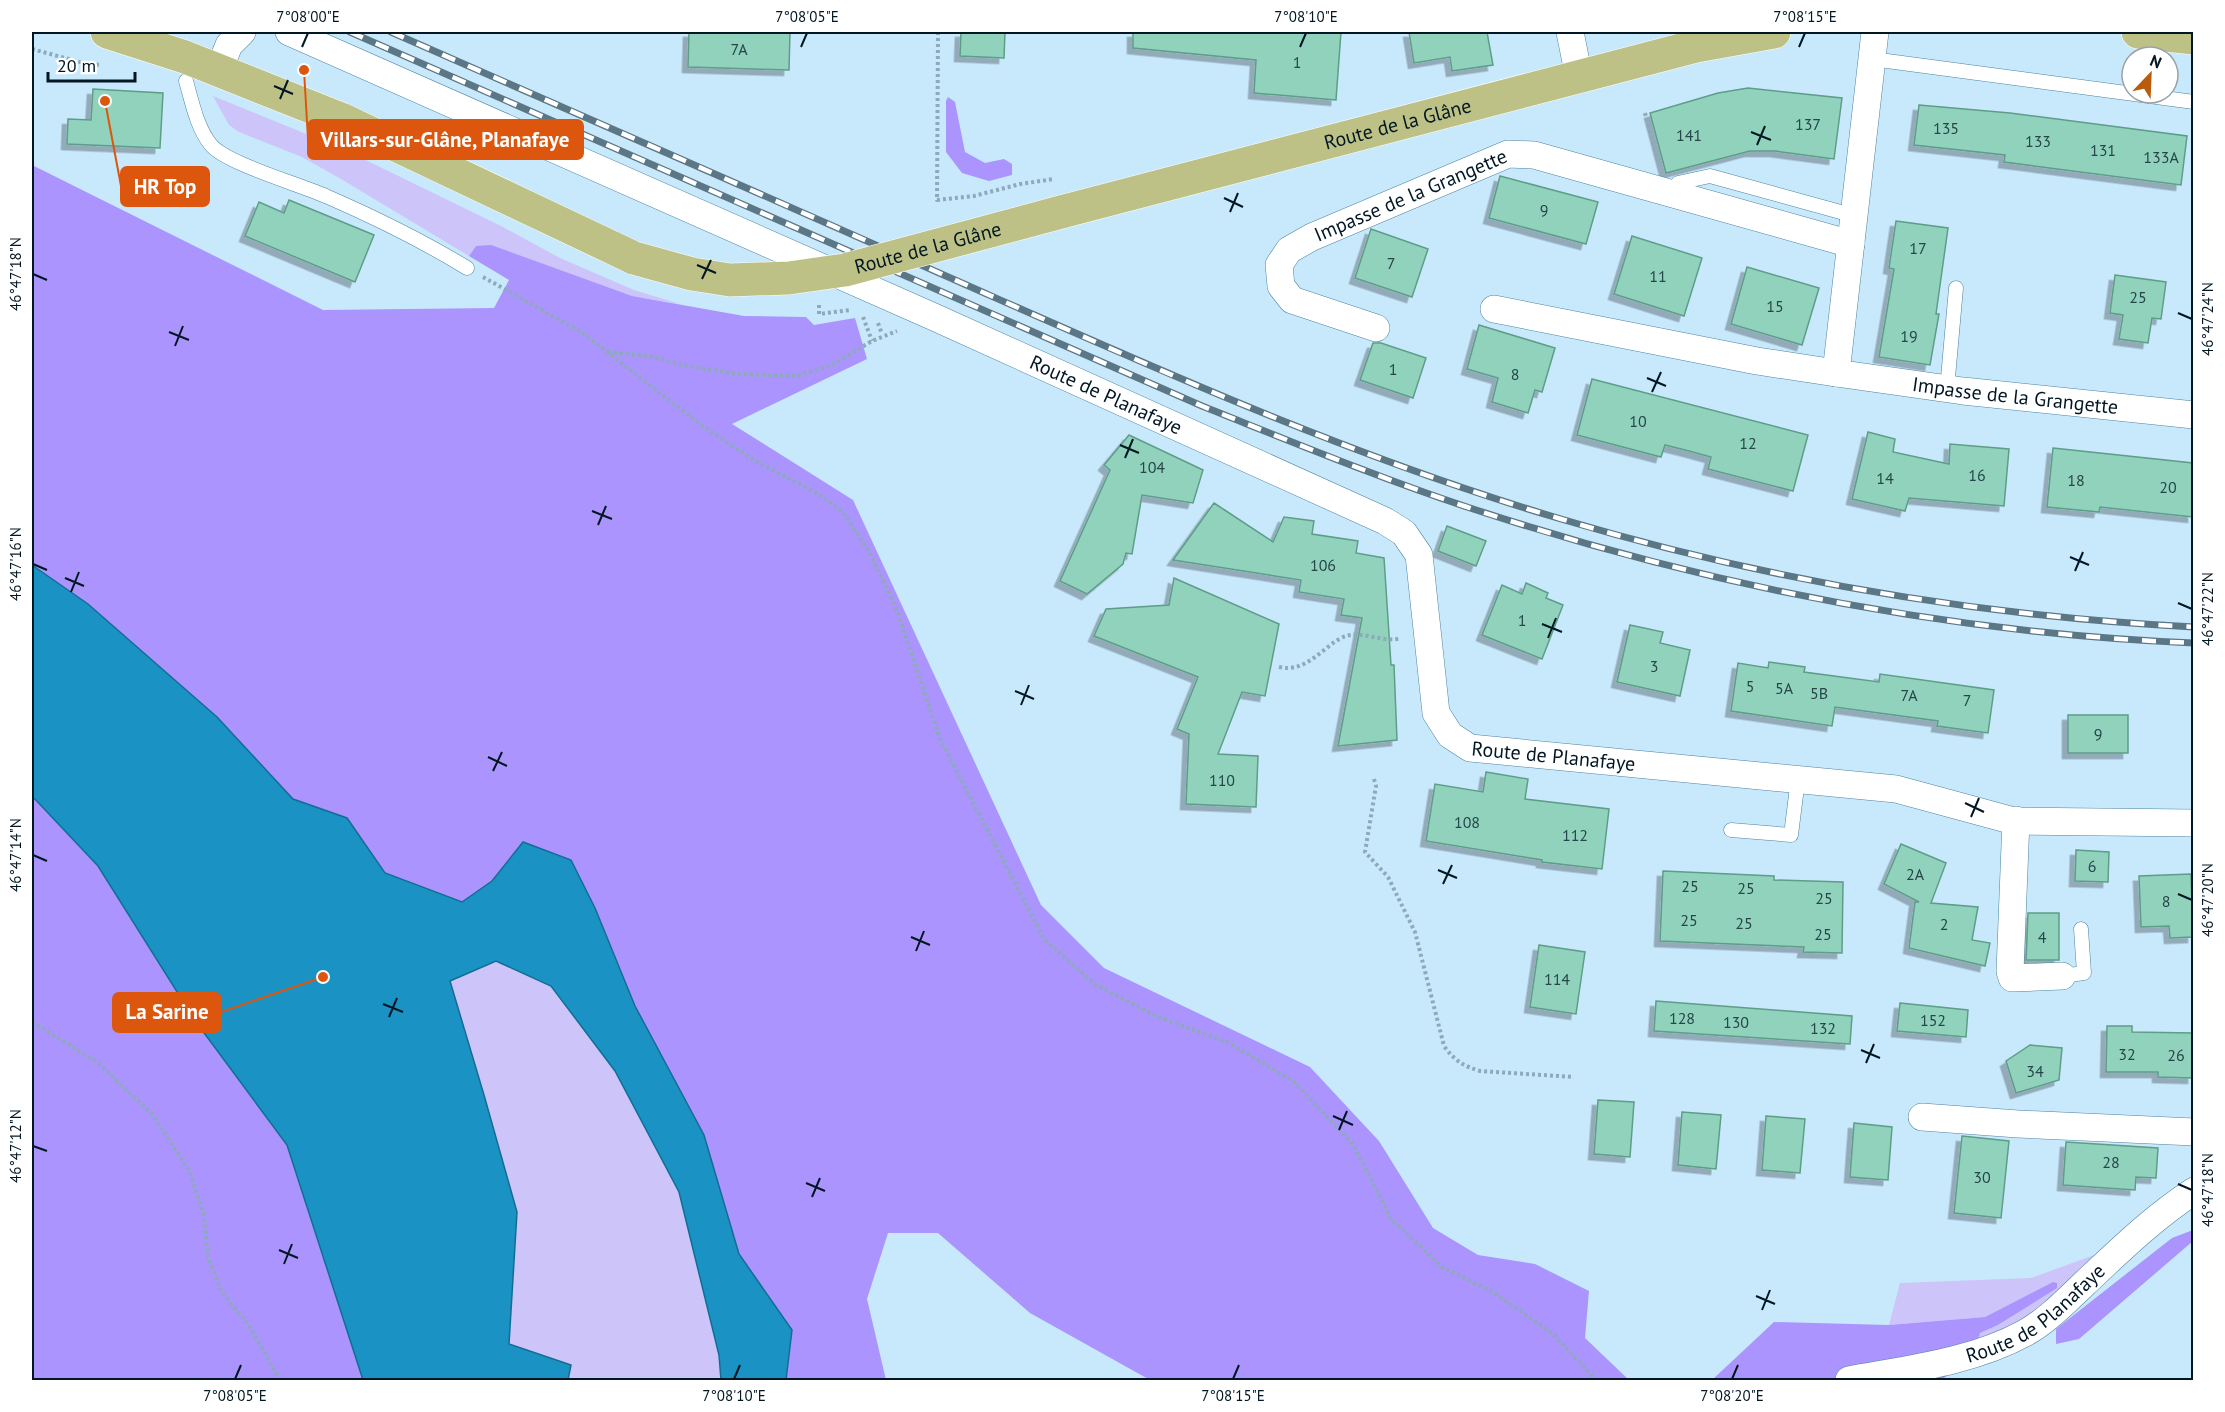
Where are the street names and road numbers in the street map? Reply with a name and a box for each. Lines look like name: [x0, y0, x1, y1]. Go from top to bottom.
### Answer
street label: Route de la Glâne: [1321, 92, 1474, 156]
street label: Impasse de la Grangette: [1310, 143, 1511, 248]
street label: Route de la Glâne: [852, 216, 1004, 280]
street label: Route de Planafaye: [1026, 349, 1186, 441]
street label: Impasse de la Grangette: [1911, 371, 2119, 420]
street label: Route de Planafaye: [1471, 735, 1637, 777]
street label: Route de Planafaye: [1963, 1258, 2110, 1369]

